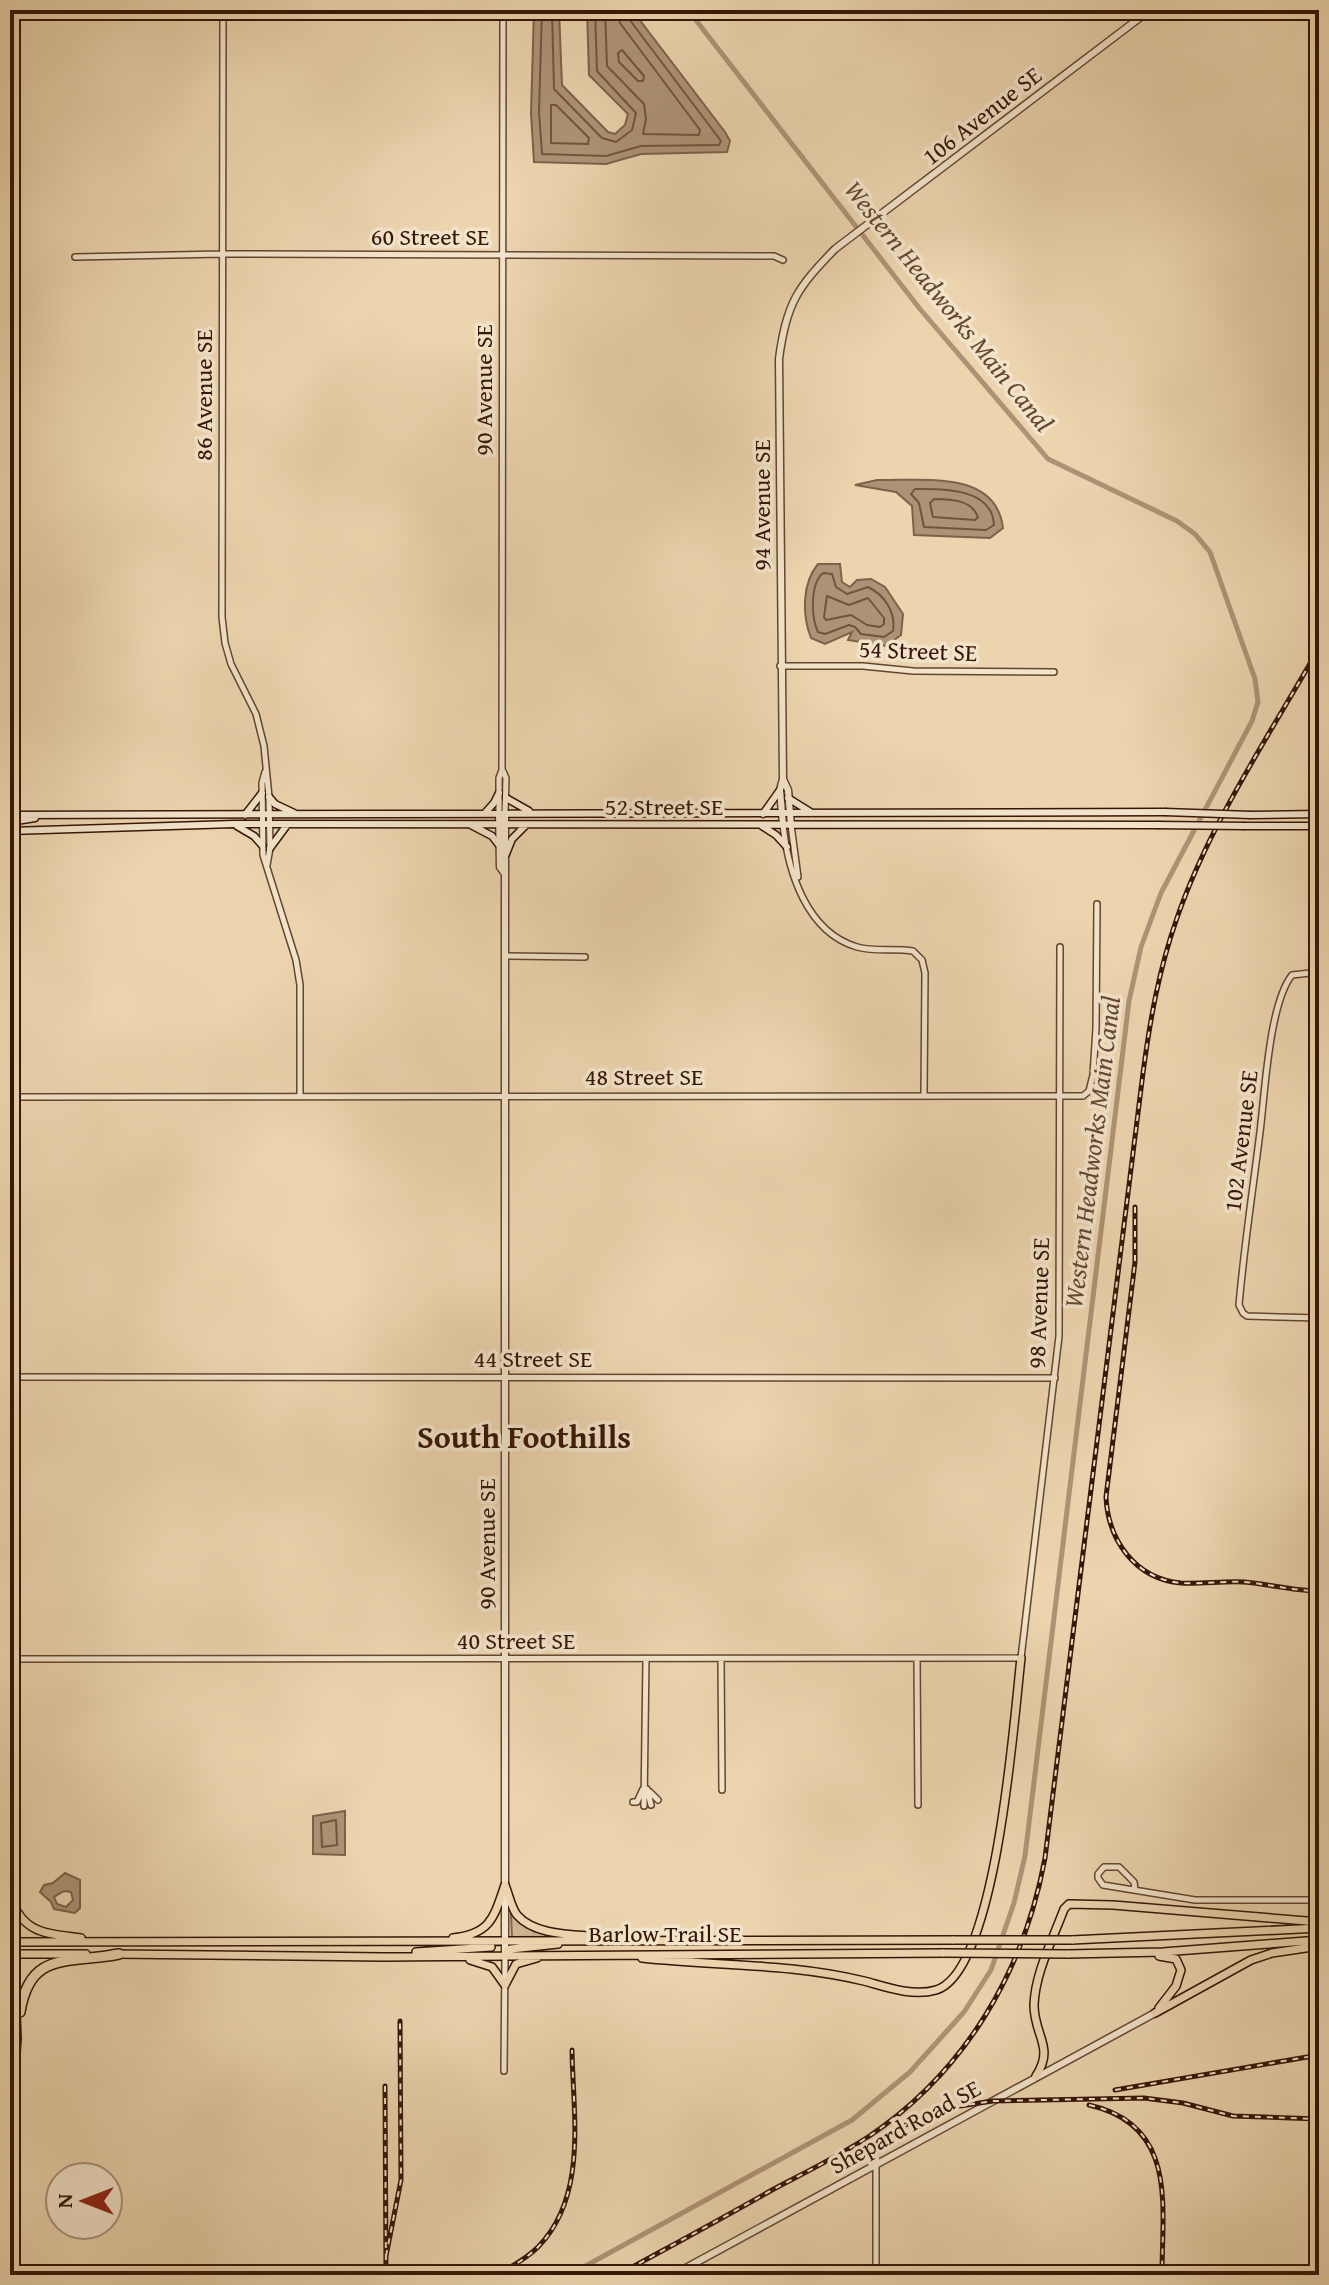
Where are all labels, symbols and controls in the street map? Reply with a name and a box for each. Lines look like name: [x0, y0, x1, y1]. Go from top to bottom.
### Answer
street label: 106 Avenue SE: [915, 58, 1049, 173]
water label: Western Headworks Main Canal: [835, 171, 1063, 440]
street label: 60 Street SE: [371, 219, 489, 254]
street label: 90 Avenue SE: [466, 324, 501, 456]
street label: 86 Avenue SE: [186, 329, 221, 461]
street label: 94 Avenue SE: [744, 439, 779, 571]
street label: 54 Street SE: [858, 631, 978, 670]
street label: 52 Street SE: [605, 789, 723, 824]
water label: Western Headworks Main Canal: [1053, 994, 1130, 1310]
street label: 48 Street SE: [585, 1059, 703, 1094]
street label: 102 Avenue SE: [1214, 1068, 1267, 1214]
street label: 98 Avenue SE: [1019, 1237, 1058, 1369]
street label: 44 Street SE: [474, 1341, 592, 1376]
district label: South Foothills: [417, 1413, 631, 1460]
street label: 90 Avenue SE: [469, 1478, 504, 1610]
street label: 40 Street SE: [457, 1623, 575, 1658]
street label: Barlow Trail SE: [589, 1916, 741, 1951]
street label: Shepard Road SE: [823, 2071, 987, 2183]
north arrow: [44, 2161, 124, 2241]
text: N: [48, 2193, 80, 2208]

